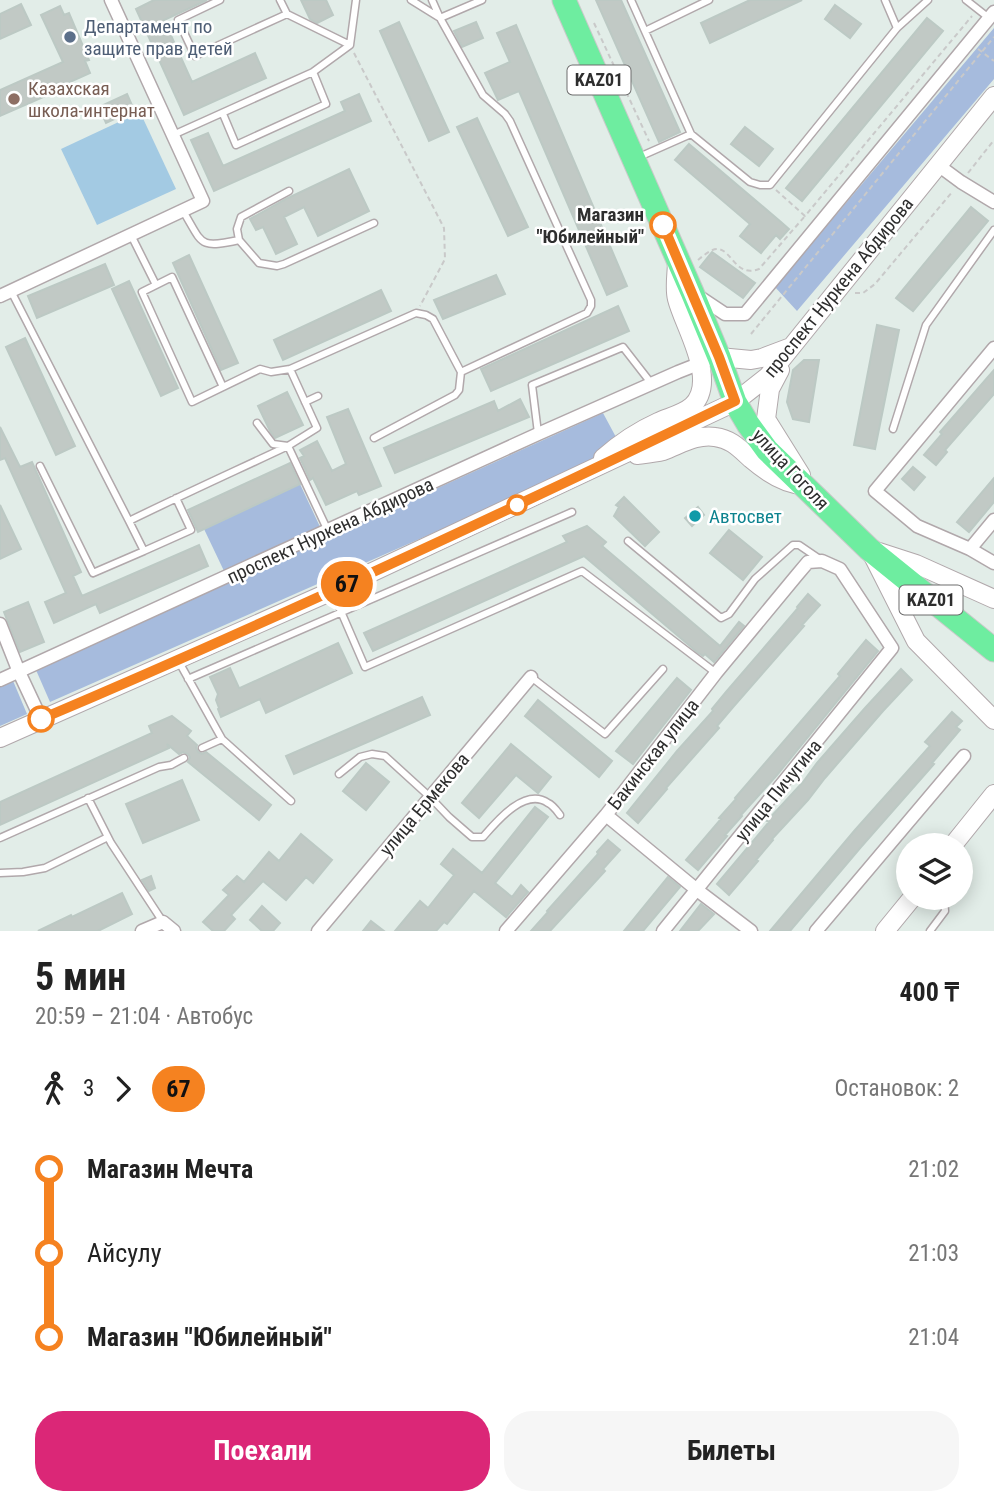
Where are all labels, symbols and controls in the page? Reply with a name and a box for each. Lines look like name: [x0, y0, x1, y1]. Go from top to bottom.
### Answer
place label: Департамент по защите прав детей: [84, 15, 233, 60]
marker: Департамент по защите прав детей: [62, 29, 78, 45]
road number: KАZ01: [568, 66, 630, 94]
place label: Казахская школа-интернат: [28, 77, 155, 122]
marker: Казахская школа-интернат: [6, 91, 22, 107]
street label: проспект Нуркена Абдирова: [759, 193, 918, 382]
place label: Магазин "Юбилейный": [536, 203, 644, 248]
marker: Магазин "Юбилейный": [650, 212, 676, 238]
street label: улица Гоголя: [747, 424, 834, 515]
street label: проспект Нуркена Абдирова: [223, 472, 437, 588]
unlabelled marker: [507, 495, 527, 515]
place label: Автосвет: [709, 505, 782, 528]
marker: Автосвет: [687, 508, 703, 524]
line badge: 67: [316, 561, 378, 607]
text: 67: [335, 570, 359, 598]
road number: KАZ01: [900, 586, 962, 614]
street label: Бакинская улица: [603, 694, 704, 814]
unlabelled marker: [28, 706, 54, 732]
street label: улица Пичугина: [730, 735, 826, 846]
street label: улица Ермекова: [375, 748, 474, 861]
map controls: [896, 833, 973, 910]
button: layers: [896, 833, 973, 910]
text: 5 мин: [35, 955, 126, 999]
text: 400 ₸: [899, 977, 959, 1007]
text: 20:59 – 21:04 · Автобус: [35, 1003, 253, 1030]
icon: walk: [35, 1070, 73, 1108]
icon: forward: [104, 1070, 142, 1108]
text: 3: [83, 1075, 94, 1102]
text: 67: [166, 1075, 191, 1103]
text: Остановок: 2: [835, 1075, 959, 1102]
text: Магазин Мечта: [87, 1154, 253, 1184]
text: 21:02: [908, 1156, 959, 1183]
text: Айсулу: [87, 1238, 162, 1268]
text: 21:03: [908, 1240, 959, 1267]
text: Магазин "Юбилейный": [87, 1322, 332, 1352]
text: 21:04: [908, 1324, 959, 1351]
button: Поехали: [35, 1411, 490, 1491]
button: Билеты: [504, 1411, 959, 1491]

